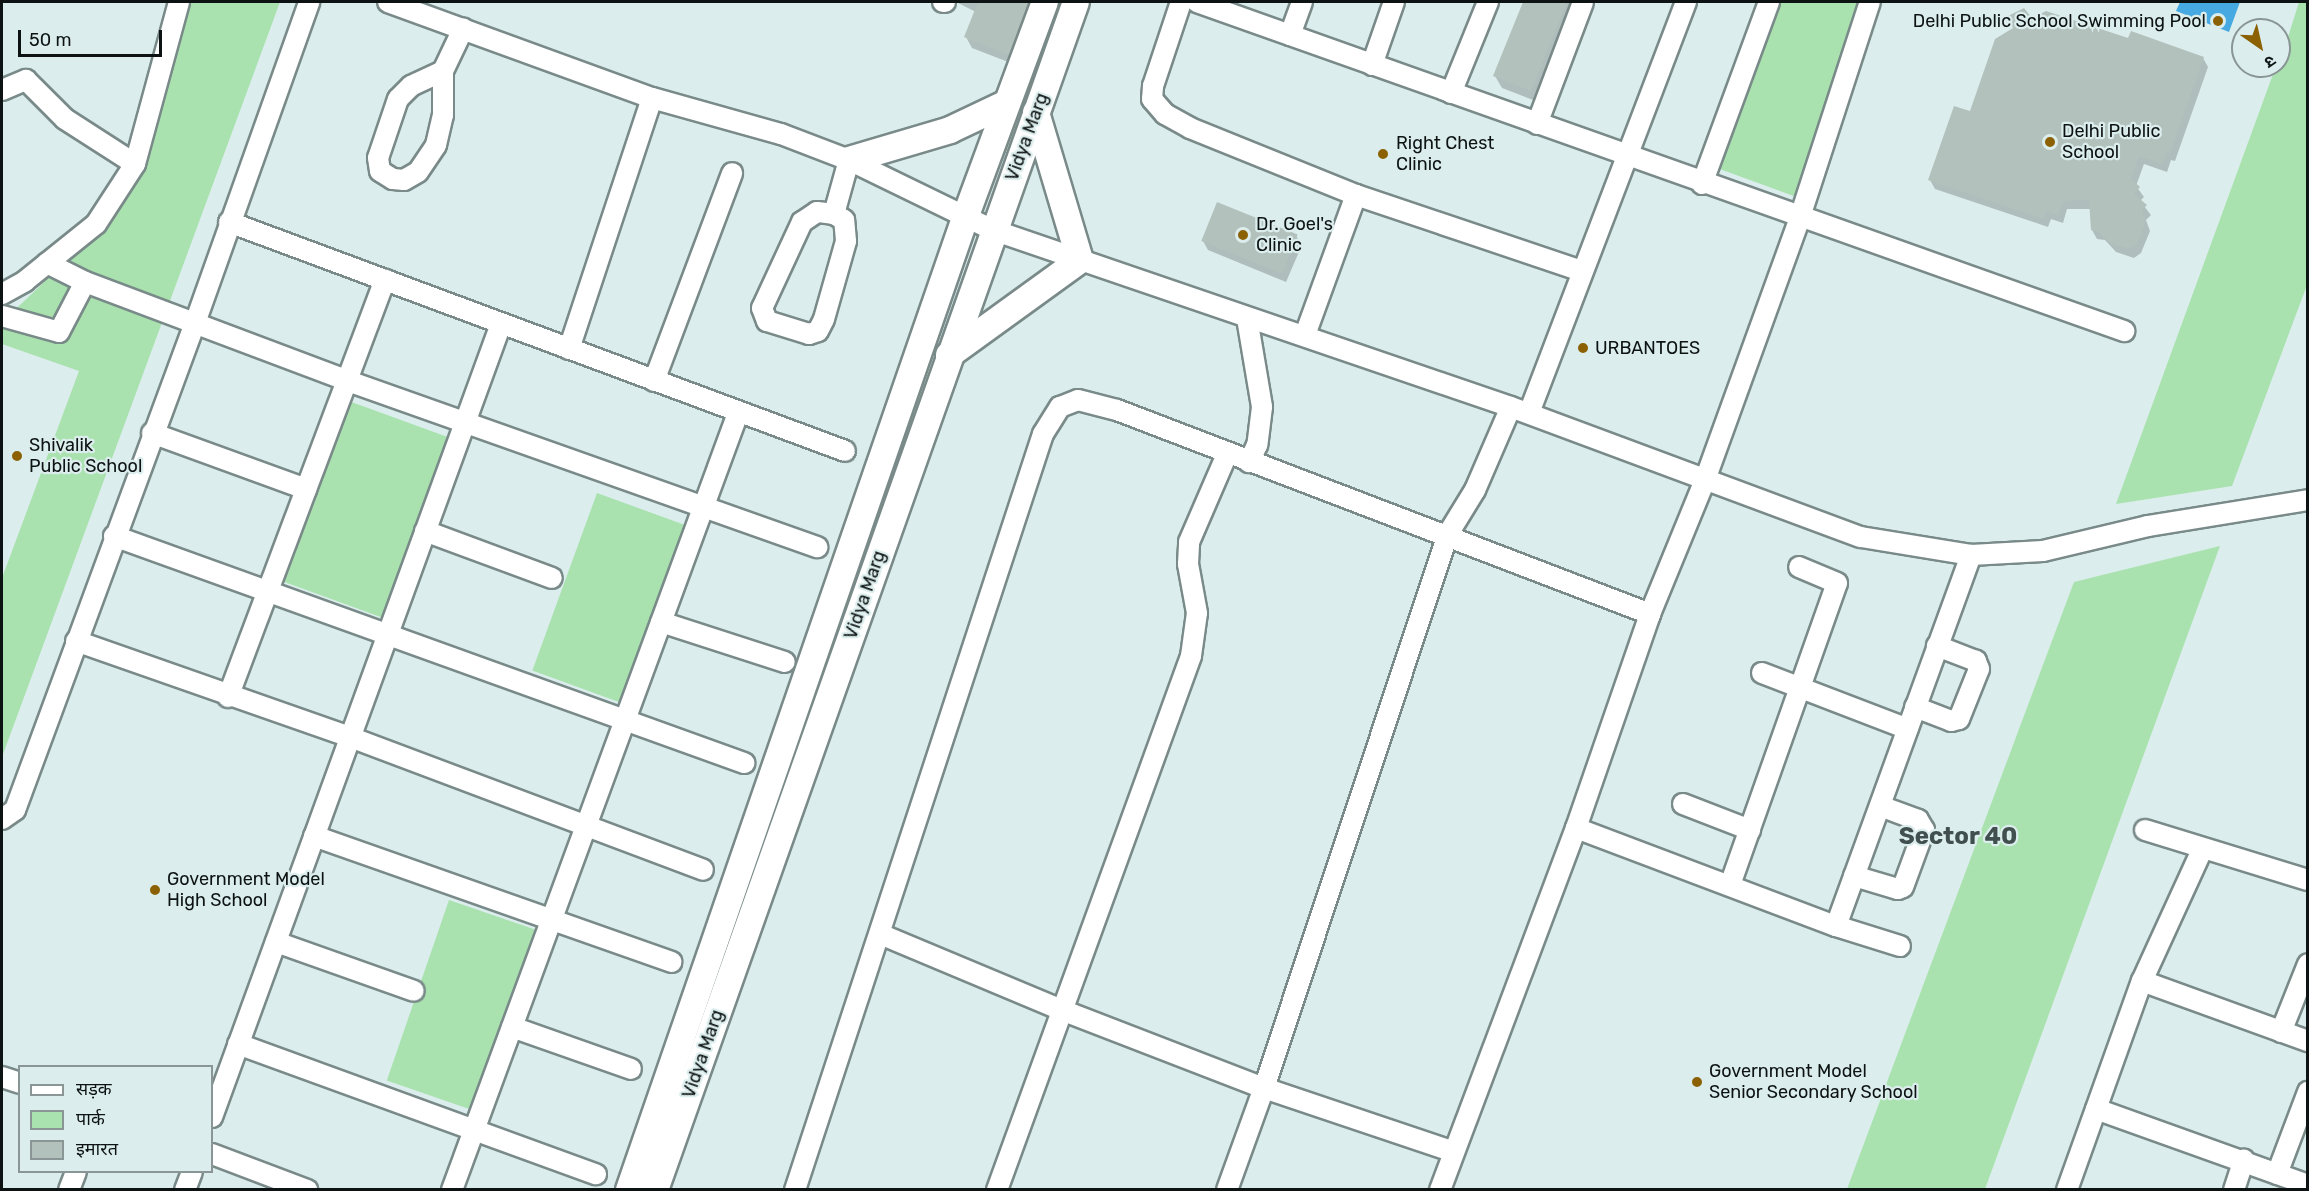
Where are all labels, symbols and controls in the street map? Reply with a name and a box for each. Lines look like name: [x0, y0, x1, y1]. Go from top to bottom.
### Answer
place label: Delhi Public School Swimming Pool: [1913, 10, 2206, 32]
marker: Delhi Public School Swimming Pool: [2211, 14, 2225, 28]
scale bar: [21, 18, 165, 56]
north arrow: [2231, 18, 2291, 78]
text: 50 m: [29, 29, 72, 51]
text: उ: [2261, 51, 2279, 72]
street label: Vidya Marg: [1001, 90, 1053, 184]
place label: Delhi Public School: [2062, 121, 2160, 164]
place label: Right Chest Clinic: [1396, 133, 1494, 176]
marker: Delhi Public School: [2043, 135, 2057, 149]
marker: Right Chest Clinic: [1374, 145, 1392, 163]
place label: Dr. Goel's Clinic: [1256, 214, 1333, 256]
marker: Dr. Goel's Clinic: [1234, 226, 1252, 244]
place label: URBANTOES: [1595, 337, 1700, 359]
marker: URBANTOES: [1576, 341, 1590, 355]
place label: Shivalik Public School: [29, 435, 142, 478]
marker: Shivalik Public School: [10, 449, 24, 463]
street label: Vidya Marg: [840, 548, 890, 642]
district label: Sector 40: [1899, 823, 2017, 851]
place label: Government Model High School: [167, 869, 325, 912]
marker: Government Model High School: [148, 883, 162, 897]
street label: Vidya Marg: [678, 1007, 728, 1101]
place label: Government Model Senior Secondary School: [1709, 1061, 1919, 1104]
legend: [18, 1065, 213, 1173]
marker: Government Model Senior Secondary School: [1690, 1075, 1704, 1089]
text: सड़क: [76, 1078, 112, 1100]
text: पार्क: [76, 1108, 105, 1130]
text: इमारत: [76, 1138, 118, 1160]

